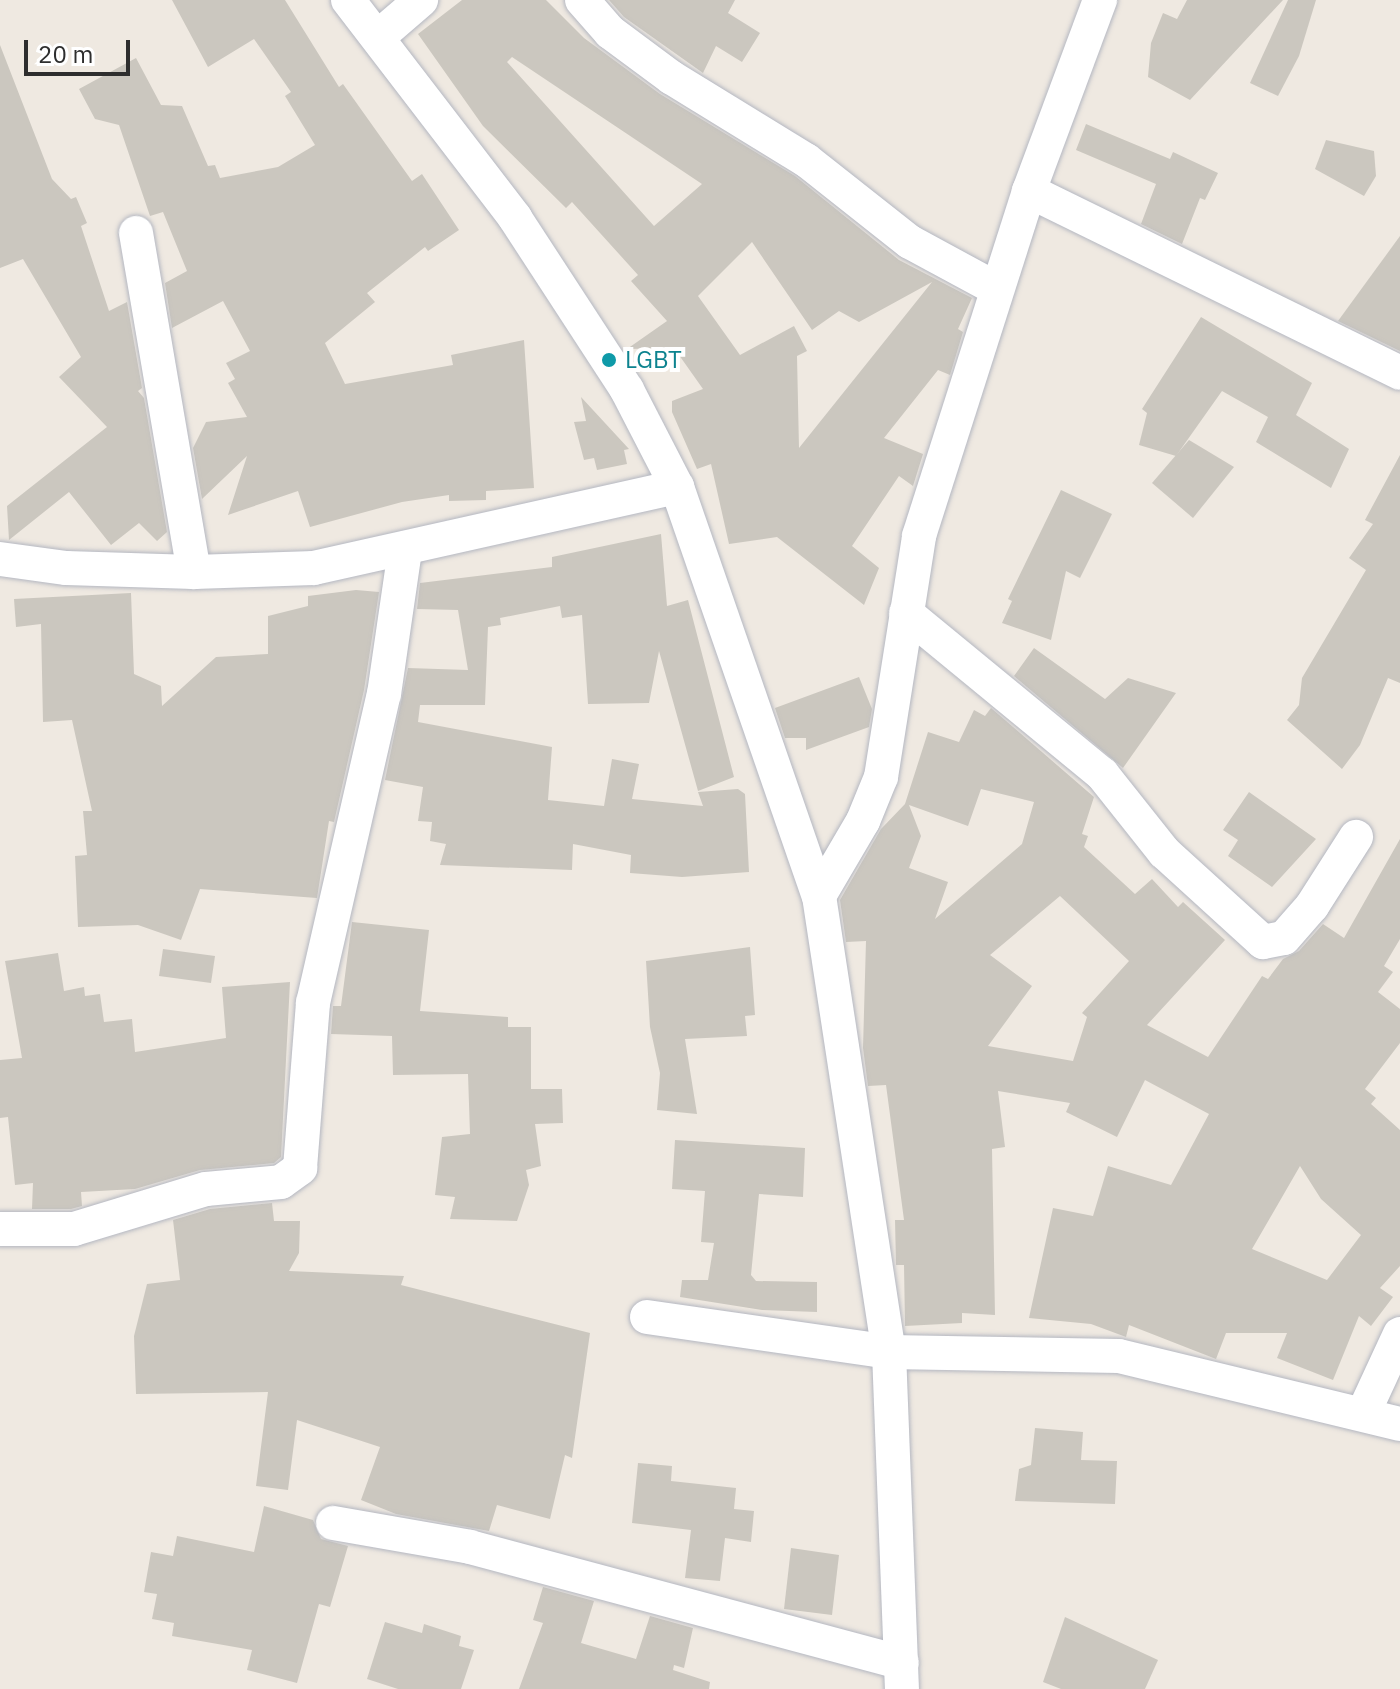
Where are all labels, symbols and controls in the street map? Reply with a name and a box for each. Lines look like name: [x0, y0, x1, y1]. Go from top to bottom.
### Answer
scale bar: [28, 24, 134, 74]
text: 20 m: [38, 38, 93, 70]
place label: LGBT: [625, 346, 682, 374]
marker: LGBT: [600, 351, 618, 369]

